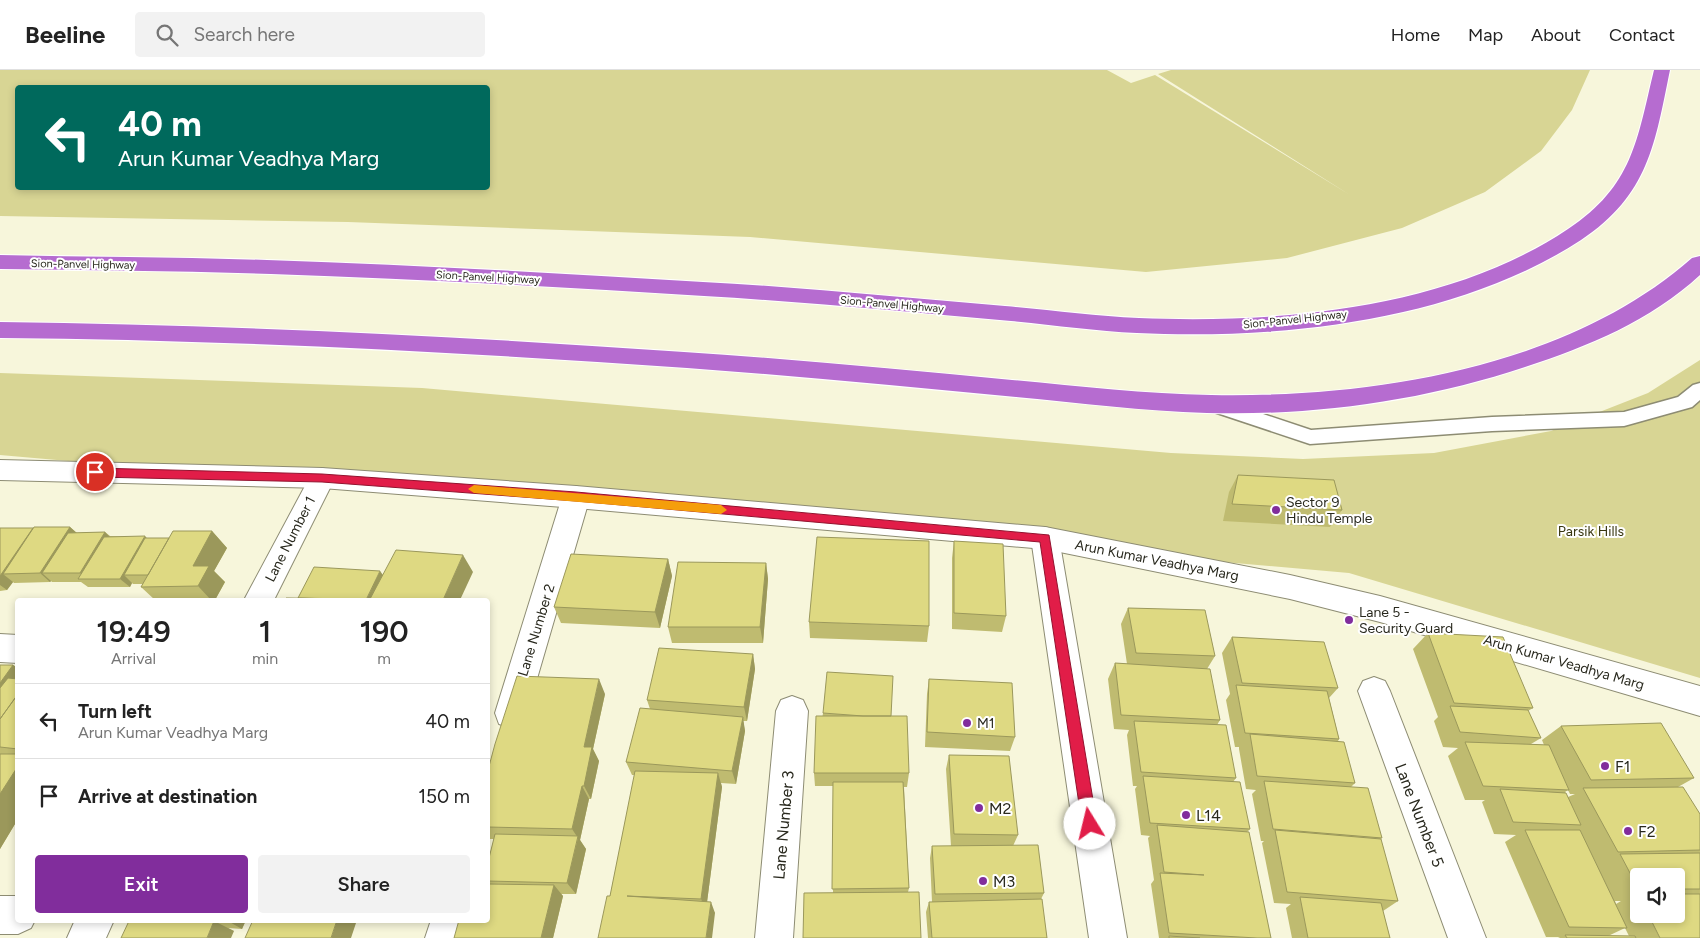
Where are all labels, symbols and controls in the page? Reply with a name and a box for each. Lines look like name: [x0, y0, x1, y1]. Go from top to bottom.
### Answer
search box: [135, 12, 485, 57]
text: Beeline: [25, 20, 105, 49]
icon: search: [153, 21, 181, 49]
text: Search here: [193, 23, 295, 46]
text: Home: [1391, 24, 1440, 46]
text: Map: [1468, 24, 1503, 46]
text: About: [1531, 24, 1581, 46]
text: Contact: [1609, 24, 1675, 46]
text: 40 m: [118, 103, 202, 145]
icon: left: [35, 105, 100, 170]
text: Arun Kumar Veadhya Marg: [118, 145, 380, 172]
street label: Sion-Panvel Highway: [31, 257, 135, 272]
street label: Sion-Panvel Highway: [436, 268, 541, 287]
street label: Sion-Panvel Highway: [839, 293, 945, 316]
street label: Sion-Panvel Highway: [1243, 308, 1348, 331]
pin: [74, 451, 116, 493]
icon: arrive: [81, 458, 109, 486]
street label: Lane Number 1: [262, 494, 319, 585]
place label: Sector 9 Hindu Temple: [1286, 494, 1373, 527]
marker: Sector 9 Hindu Temple: [1270, 504, 1282, 516]
park label: Parsik Hills: [1558, 523, 1624, 540]
street label: Arun Kumar Veadhya Marg: [1074, 536, 1240, 585]
street label: Lane Number 2: [514, 582, 559, 678]
place label: Lane 5 - Security Guard: [1359, 604, 1453, 637]
text: 19:49: [96, 613, 171, 650]
text: 1: [259, 613, 271, 650]
text: 190: [360, 613, 409, 650]
marker: Lane 5 - Security Guard: [1343, 614, 1355, 626]
street label: Arun Kumar Veadhya Marg: [1482, 631, 1646, 694]
text: Arrival: [111, 649, 156, 668]
text: min: [252, 649, 278, 668]
text: m: [377, 649, 391, 668]
text: Turn left: [78, 700, 152, 723]
icon: left: [35, 707, 63, 735]
text: 40 m: [425, 710, 470, 733]
place label: M1: [977, 715, 995, 732]
marker: M1: [961, 717, 973, 729]
text: Arun Kumar Veadhya Marg: [78, 723, 268, 742]
place label: F1: [1615, 757, 1630, 776]
marker: F1: [1599, 760, 1611, 772]
street label: Lane Number 5: [1391, 761, 1448, 870]
street label: Lane Number 3: [769, 770, 798, 880]
icon: arrive: [35, 782, 63, 810]
text: Arrive at destination: [78, 785, 257, 808]
text: 150 m: [418, 785, 470, 808]
position arrow: [1063, 797, 1115, 849]
place label: M2: [989, 799, 1011, 818]
marker: M2: [973, 802, 985, 814]
place label: L14: [1196, 806, 1221, 825]
marker: L14: [1180, 809, 1192, 821]
place label: F2: [1638, 822, 1656, 841]
marker: F2: [1622, 825, 1634, 837]
button: Exit: [35, 855, 248, 913]
button: Share: [258, 855, 470, 913]
map controls: [1630, 868, 1685, 923]
button: sound: [1630, 868, 1685, 923]
place label: M3: [993, 872, 1015, 891]
marker: M3: [977, 875, 989, 887]

